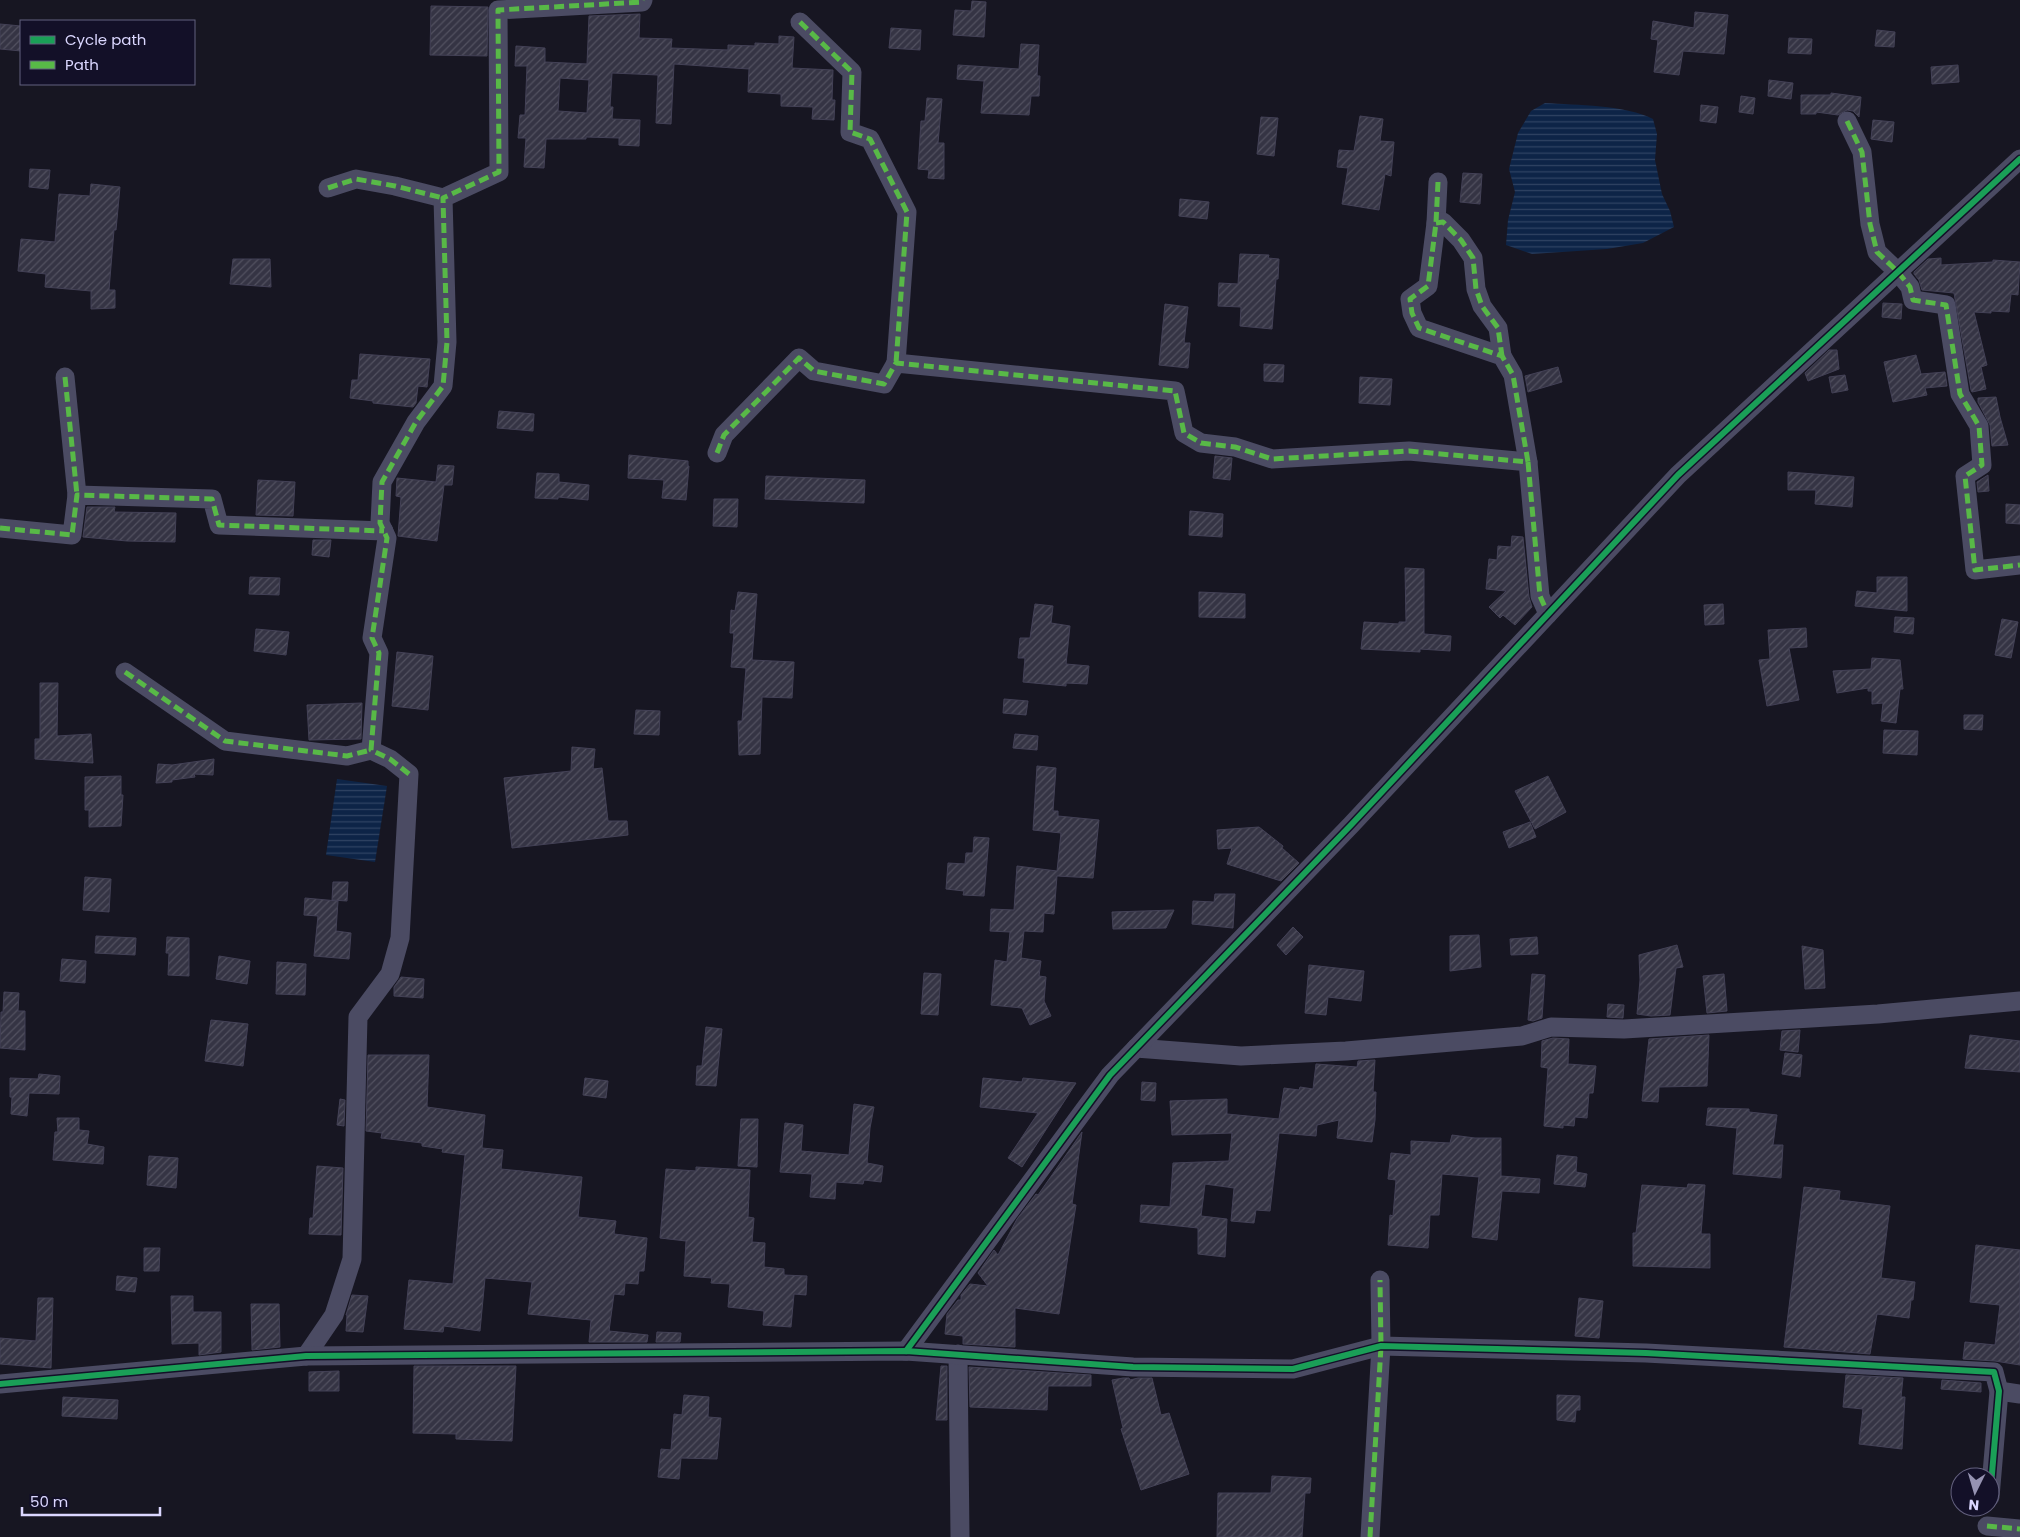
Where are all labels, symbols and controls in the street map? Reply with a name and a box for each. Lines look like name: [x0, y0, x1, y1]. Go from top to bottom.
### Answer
legend: [20, 20, 195, 85]
text: Cycle path: [65, 29, 146, 50]
text: Path: [65, 54, 99, 75]
north arrow: [1950, 1467, 2000, 1517]
scale bar: [22, 1484, 160, 1516]
text: 50 m: [30, 1491, 68, 1512]
text: N: [1968, 1495, 1980, 1515]

